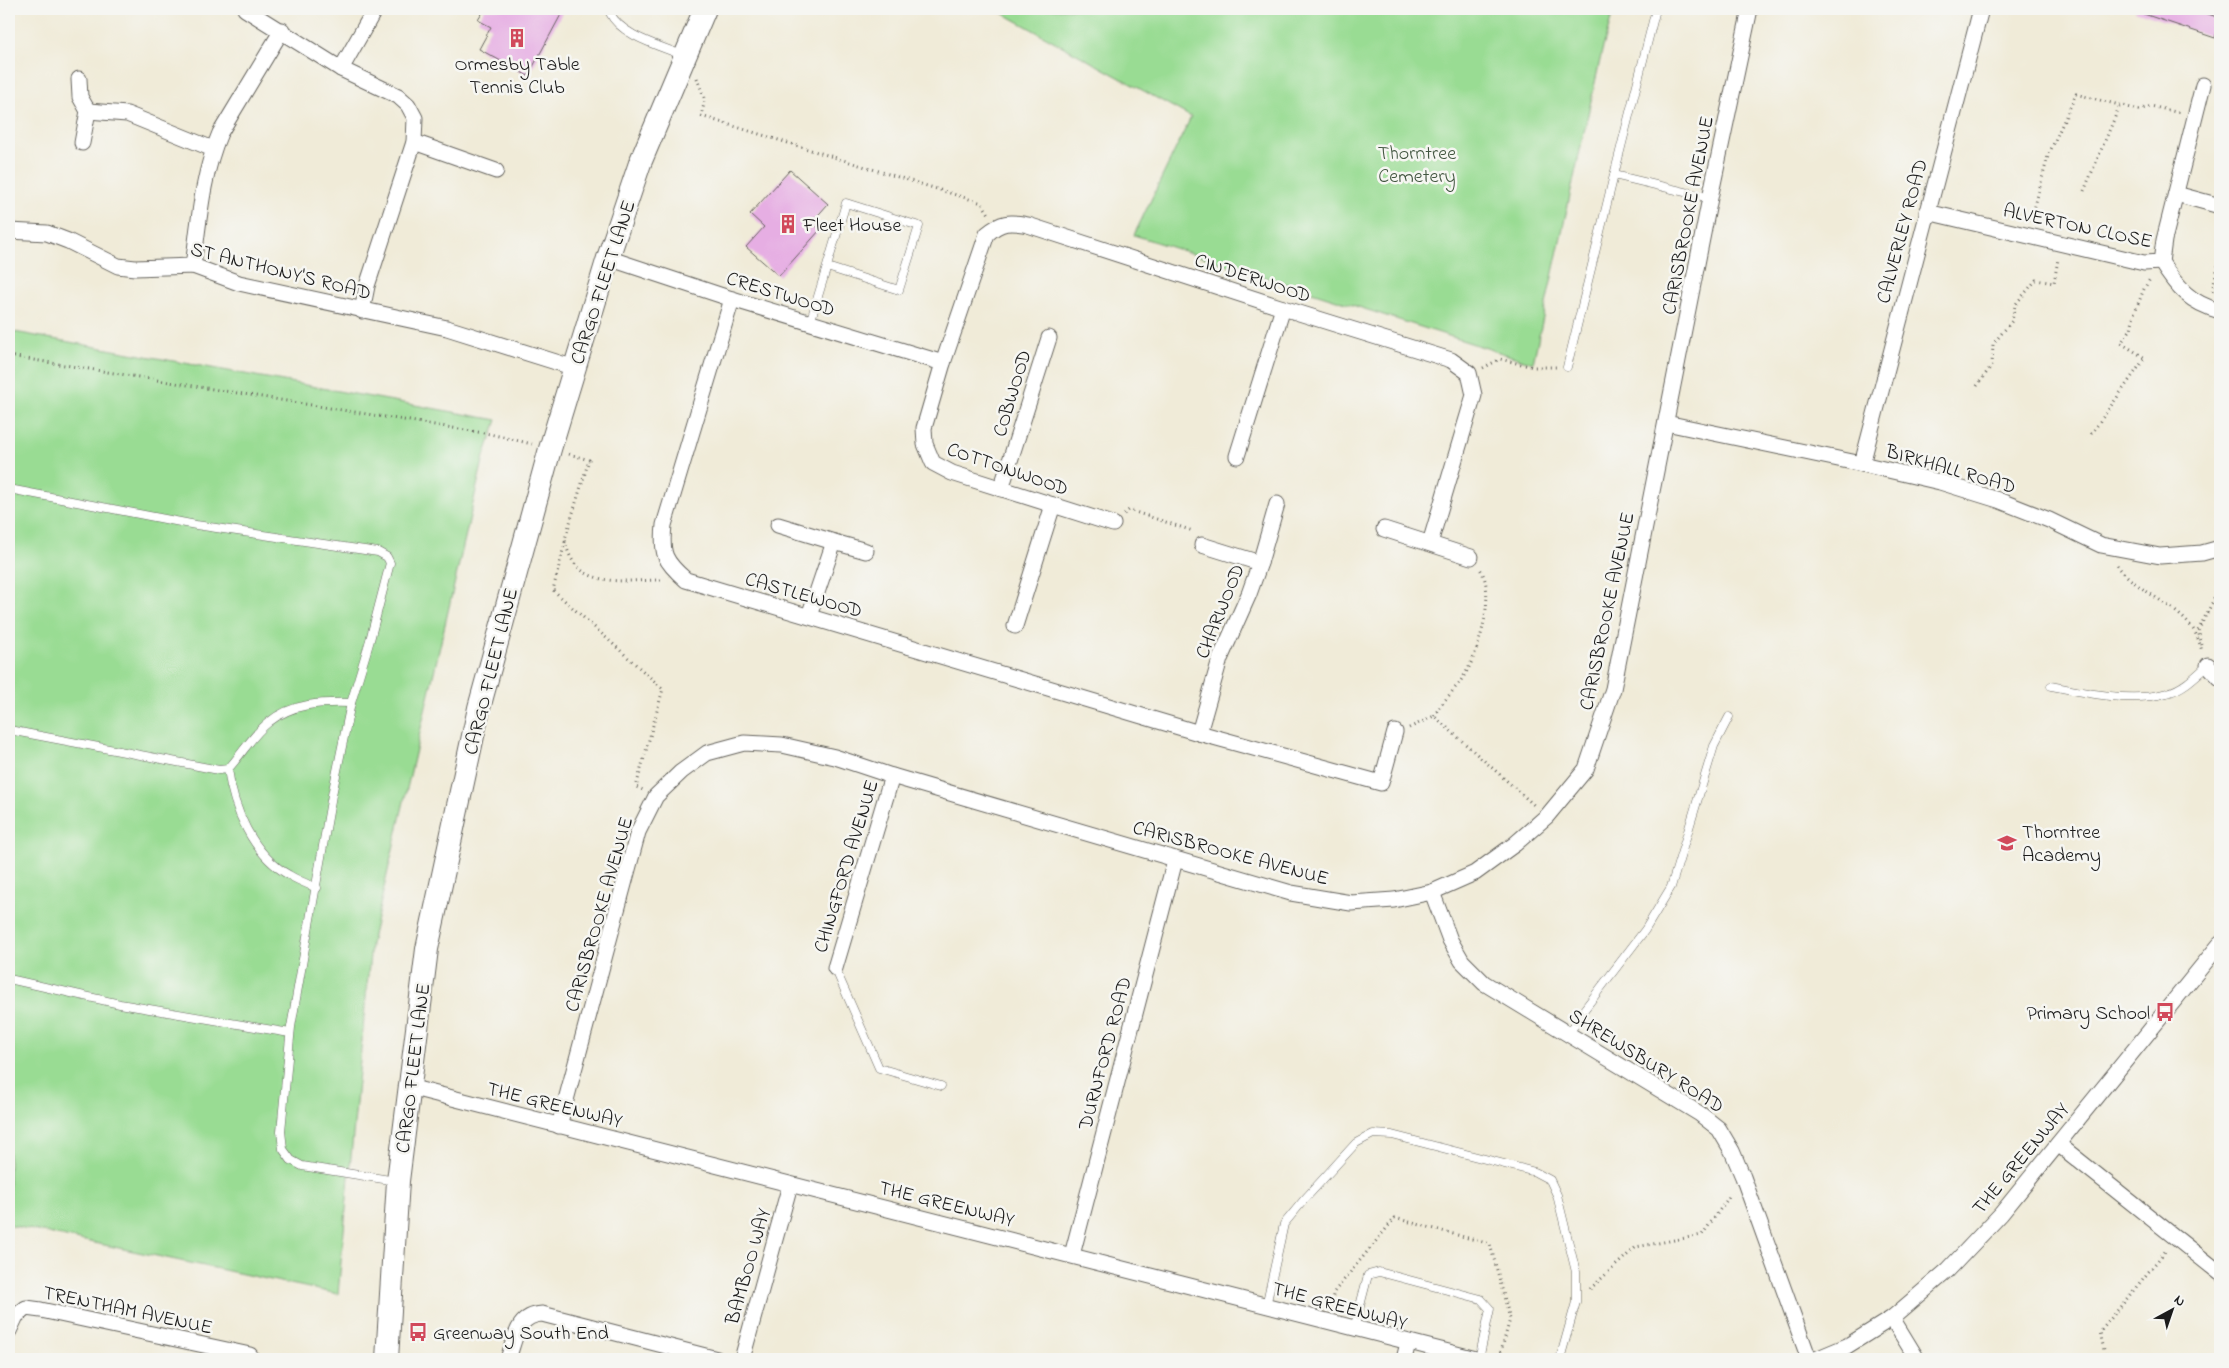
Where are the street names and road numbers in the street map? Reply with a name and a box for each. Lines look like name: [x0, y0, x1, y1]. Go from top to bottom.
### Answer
street label: CARISBROOKE AVENUE: [1656, 114, 1723, 317]
street label: CALVERLEY ROAD: [1870, 156, 1937, 307]
street label: CARGO FLEET LANE: [564, 197, 645, 369]
street label: ALVERTON CLOSE: [2000, 197, 2155, 257]
street label: ST ANTHONY'S ROAD: [187, 236, 374, 309]
street label: CINDERWOOD: [1190, 247, 1314, 312]
street label: CRESTWOOD: [722, 265, 838, 326]
street label: COBWOOD: [986, 347, 1040, 441]
street label: COTTONWOOD: [943, 436, 1072, 505]
street label: BIRKHALL ROAD: [1881, 438, 2019, 503]
street label: CARISBROOKE AVENUE: [1573, 510, 1644, 713]
street label: CHARWOOD: [1189, 560, 1253, 664]
street label: CASTLEWOOD: [741, 566, 865, 627]
street label: CARGO FLEET LANE: [458, 585, 527, 758]
street label: CHINGFORD AVENUE: [807, 777, 887, 957]
street label: CARISBROOKE AVENUE: [559, 814, 642, 1016]
street label: CARISBROOKE AVENUE: [1129, 814, 1332, 895]
street label: DURNFORD ROAD: [1072, 974, 1141, 1134]
street label: CARGO FLEET LANE: [390, 982, 439, 1155]
street label: SHREWSBURY ROAD: [1562, 1002, 1729, 1122]
street label: THE GREENWAY: [484, 1076, 625, 1137]
street label: THE GREENWAY: [1966, 1097, 2078, 1222]
street label: THE GREENWAY: [876, 1175, 1017, 1236]
street label: BAMBOO WAY: [719, 1205, 780, 1329]
street label: THE GREENWAY: [1269, 1275, 1410, 1339]
street label: TRENTHAM AVENUE: [40, 1279, 215, 1344]

